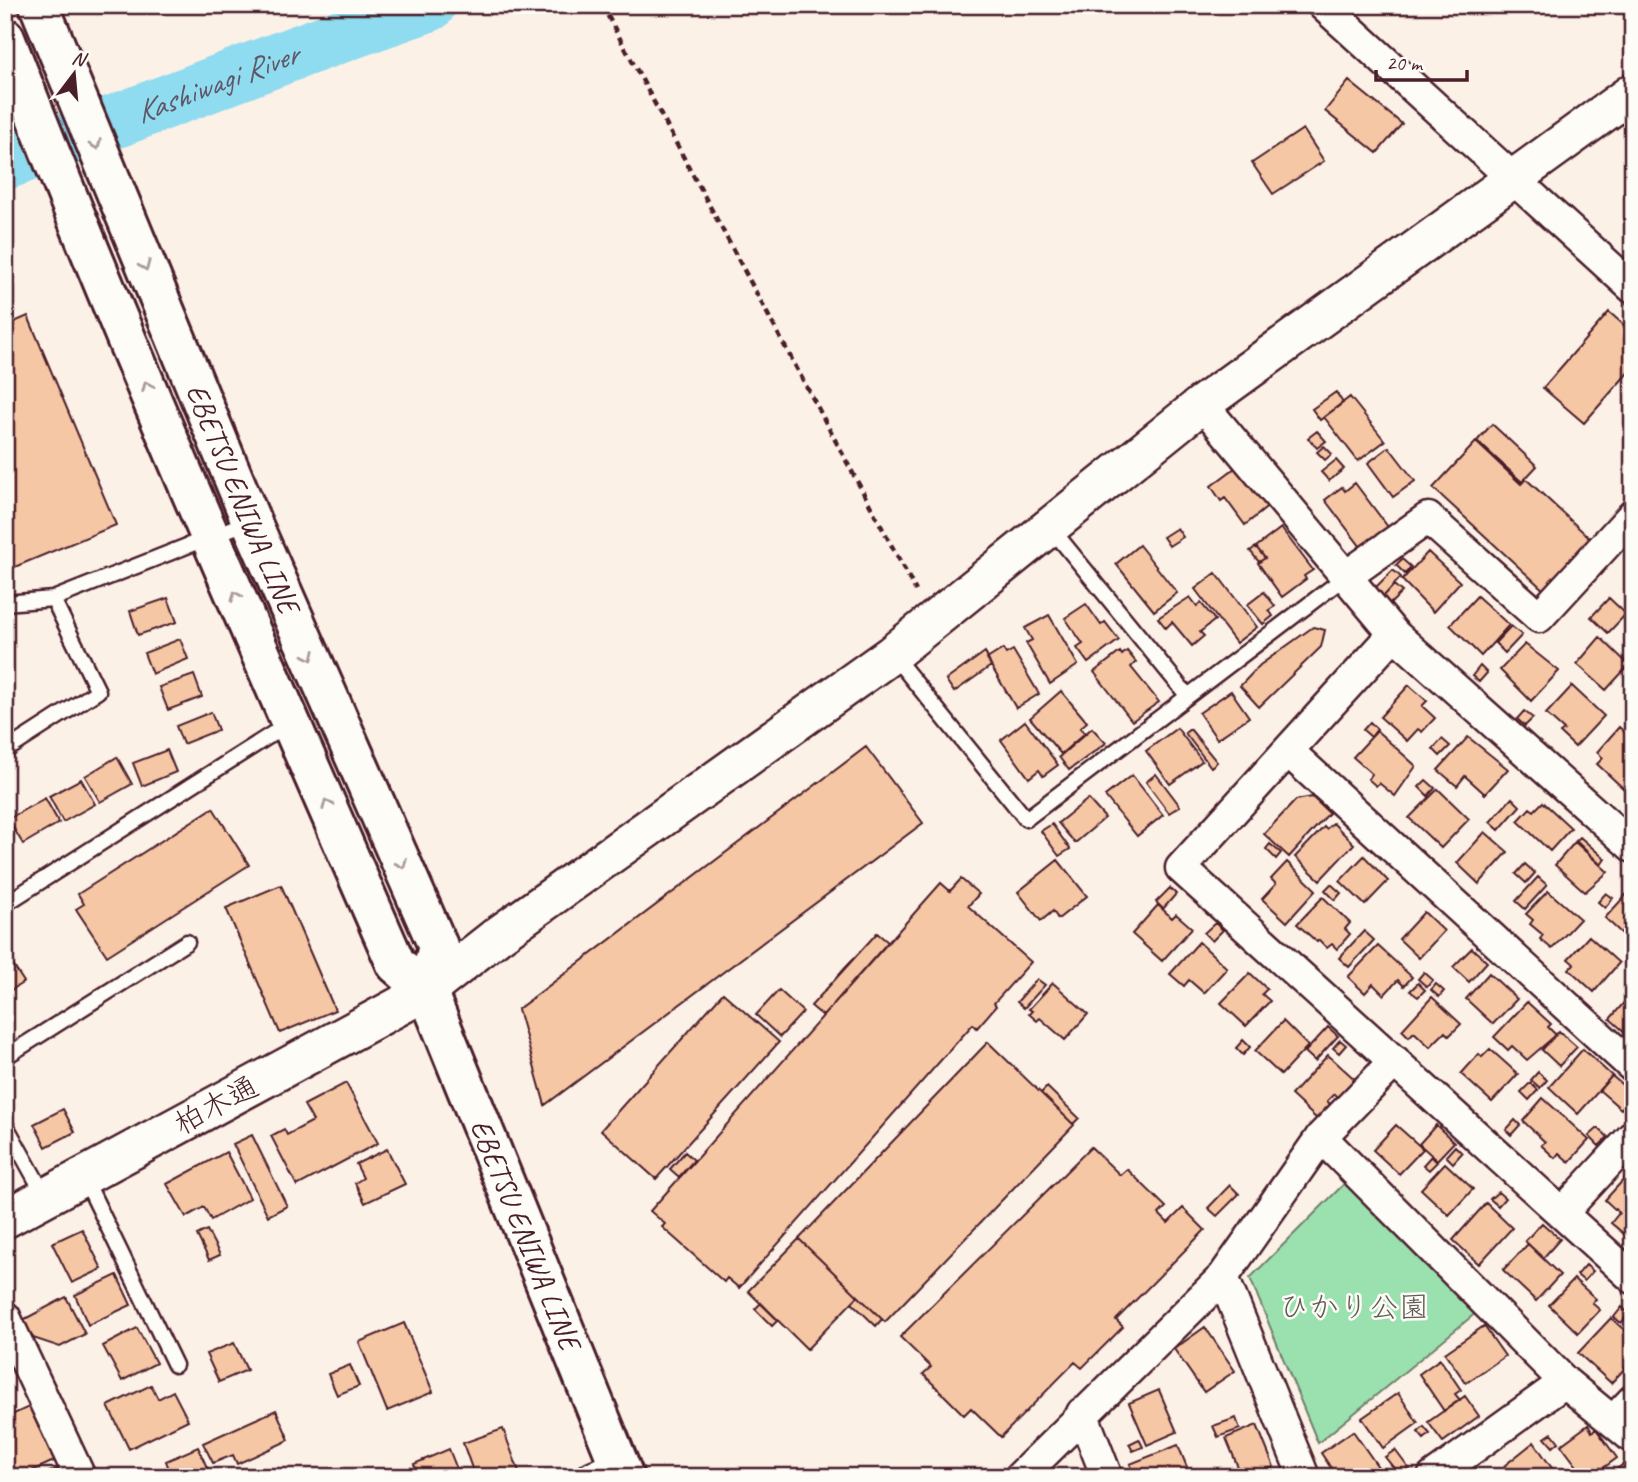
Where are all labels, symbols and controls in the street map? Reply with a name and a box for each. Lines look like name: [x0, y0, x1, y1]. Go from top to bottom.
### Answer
water label: Kashiwagi River: [129, 32, 309, 133]
north arrow: [38, 38, 108, 108]
scale bar: [1376, 38, 1466, 82]
text: N: [69, 45, 90, 73]
text: 20 m: [1386, 50, 1424, 76]
one-way arrow: [87, 139, 101, 151]
one-way arrow: [137, 258, 151, 271]
street label: EBETSU ENIWA LINE: [178, 378, 310, 622]
one-way arrow: [141, 381, 155, 394]
one-way arrow: [230, 591, 244, 603]
one-way arrow: [302, 649, 316, 661]
one-way arrow: [321, 799, 335, 812]
one-way arrow: [394, 857, 408, 869]
street label: 柏木通: [167, 1067, 265, 1143]
street label: EBETSU ENIWA LINE: [462, 1114, 591, 1358]
park label: ひかり公園: [1279, 1288, 1429, 1326]

